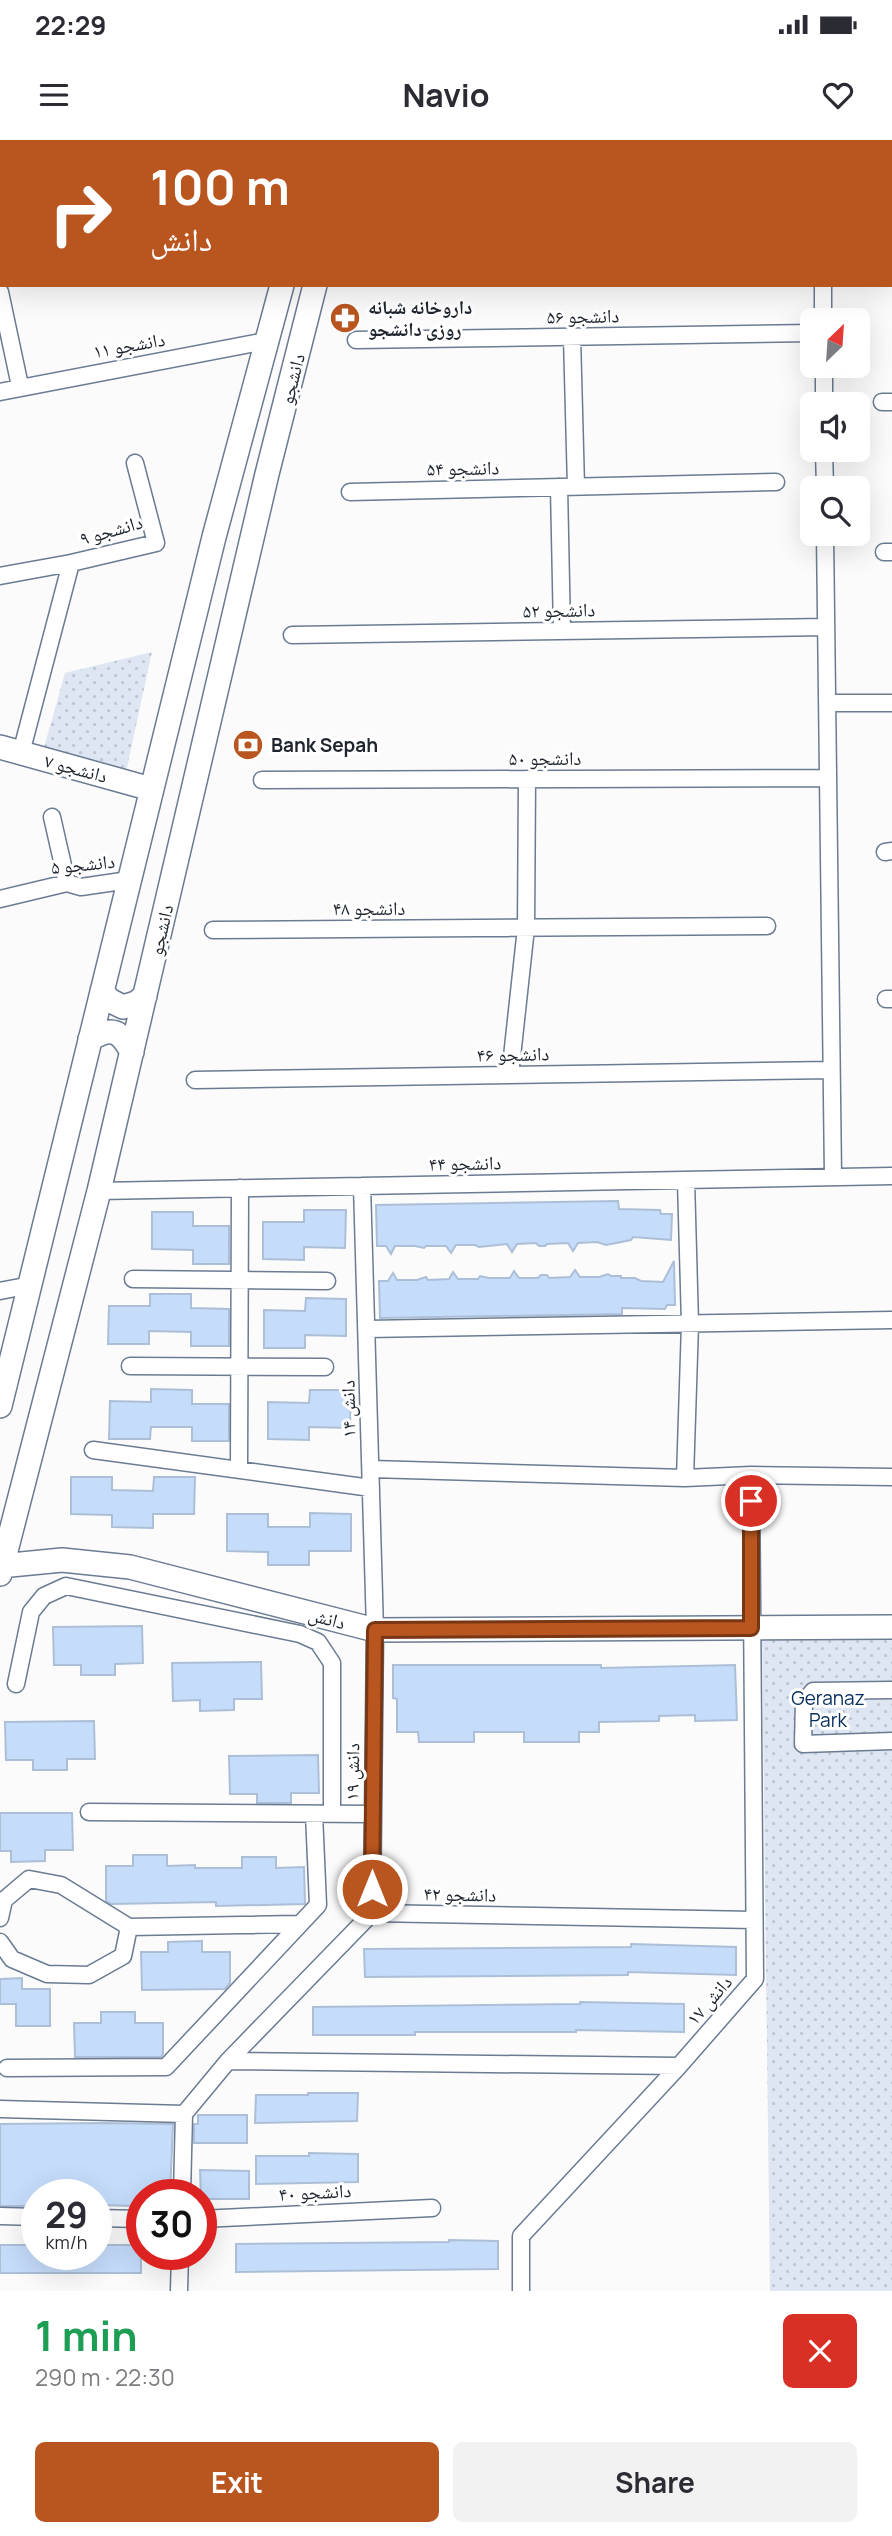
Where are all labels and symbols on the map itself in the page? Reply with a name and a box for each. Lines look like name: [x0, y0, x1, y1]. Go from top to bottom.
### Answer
place label: داروخانه شبانه روزی دانشجو: [368, 294, 472, 342]
pharmacy icon: داروخانه شبانه روزی دانشجو: [328, 301, 362, 335]
street label: دانشجو ۵۶: [546, 302, 620, 330]
north arrow: [800, 308, 870, 378]
street label: دانشجو ۱۱: [91, 326, 167, 364]
street label: دانشجو: [273, 351, 311, 407]
street label: دانشجو ۵۴: [426, 454, 500, 482]
street label: دانشجو ۹: [77, 509, 146, 551]
street label: دانشجو ۵۲: [522, 596, 596, 624]
bank icon: Bank Sepah: [231, 728, 265, 762]
place label: Bank Sepah: [271, 732, 378, 758]
street label: دانشجو ۵۰: [509, 745, 581, 771]
street label: دانشجو ۷: [42, 747, 110, 789]
street label: دانشجو ۵: [50, 848, 116, 880]
street label: دانشجو ۴۸: [333, 895, 405, 921]
street label: دانشجو: [143, 902, 180, 958]
street label: دانشجو ۴۶: [476, 1040, 550, 1068]
street label: دانشجو ۴۴: [428, 1149, 502, 1177]
street label: دانش ۱۴: [334, 1380, 362, 1438]
pin: [721, 1471, 781, 1531]
street label: دانش: [306, 1601, 348, 1635]
park label: Geranaz Park: [791, 1685, 865, 1733]
street label: دانش ۱۹: [338, 1743, 366, 1801]
position arrow: [335, 1852, 409, 1926]
street label: دانشجو ۴۲: [423, 1880, 497, 1908]
street label: دانش ۱۷: [680, 1970, 738, 2030]
street label: دانشجو ۴۰: [278, 2177, 352, 2207]
speed limit sign: 30: [126, 2179, 217, 2270]

